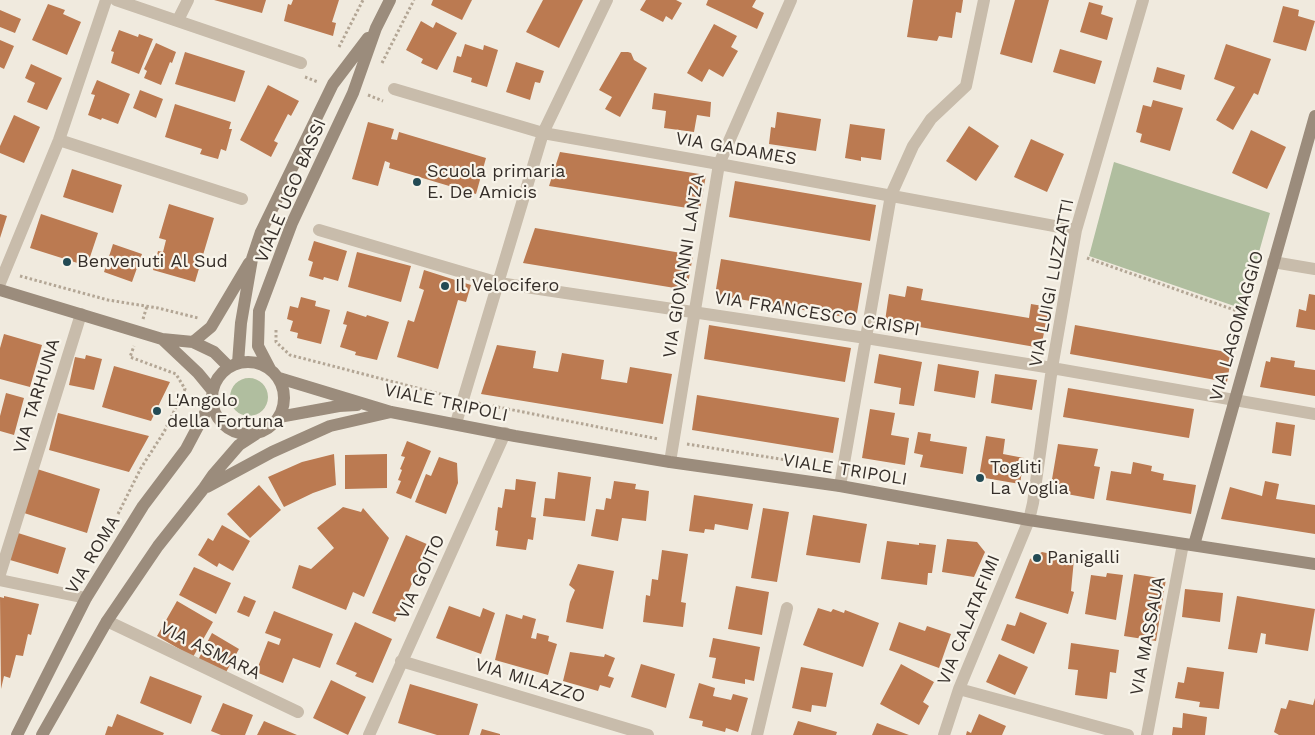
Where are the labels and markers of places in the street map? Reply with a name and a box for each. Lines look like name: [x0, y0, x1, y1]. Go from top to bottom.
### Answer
place label: Scuola primaria E. De Amicis: [427, 161, 565, 203]
marker: Scuola primaria E. De Amicis: [411, 176, 423, 188]
place label: Benvenuti Al Sud: [77, 251, 228, 273]
marker: Benvenuti Al Sud: [61, 256, 73, 268]
place label: Il Velocifero: [455, 275, 559, 297]
marker: Il Velocifero: [439, 280, 451, 292]
place label: L'Angolo della Fortuna: [167, 390, 284, 432]
marker: L'Angolo della Fortuna: [151, 405, 163, 417]
place label: Togliti La Voglia: [990, 457, 1069, 499]
marker: Togliti La Voglia: [974, 472, 986, 484]
place label: Panigalli: [1047, 547, 1120, 569]
marker: Panigalli: [1031, 552, 1043, 564]

